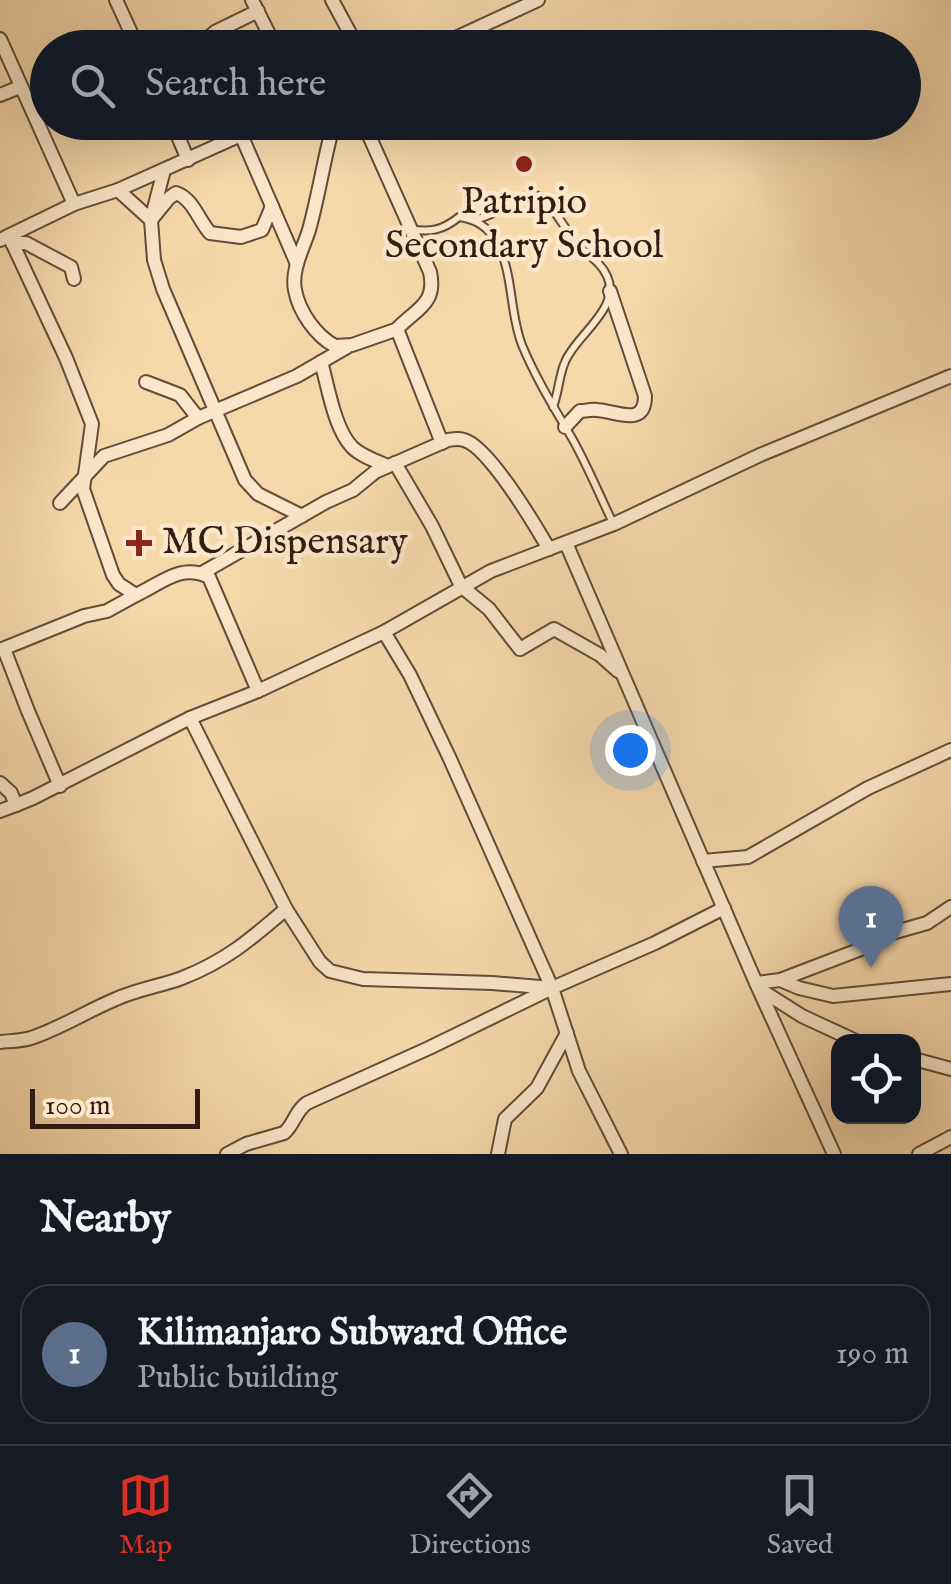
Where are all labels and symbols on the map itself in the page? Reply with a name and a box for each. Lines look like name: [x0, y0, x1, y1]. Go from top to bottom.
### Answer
marker: Patripio Secondary School: [513, 153, 535, 175]
place label: Patripio Secondary School: [385, 179, 664, 271]
place label: MC Dispensary: [162, 519, 408, 567]
marker: MC Dispensary: [126, 530, 152, 556]
your location: [605, 725, 656, 776]
pin: 1: [838, 886, 904, 968]
scale bar: [30, 1084, 200, 1128]

